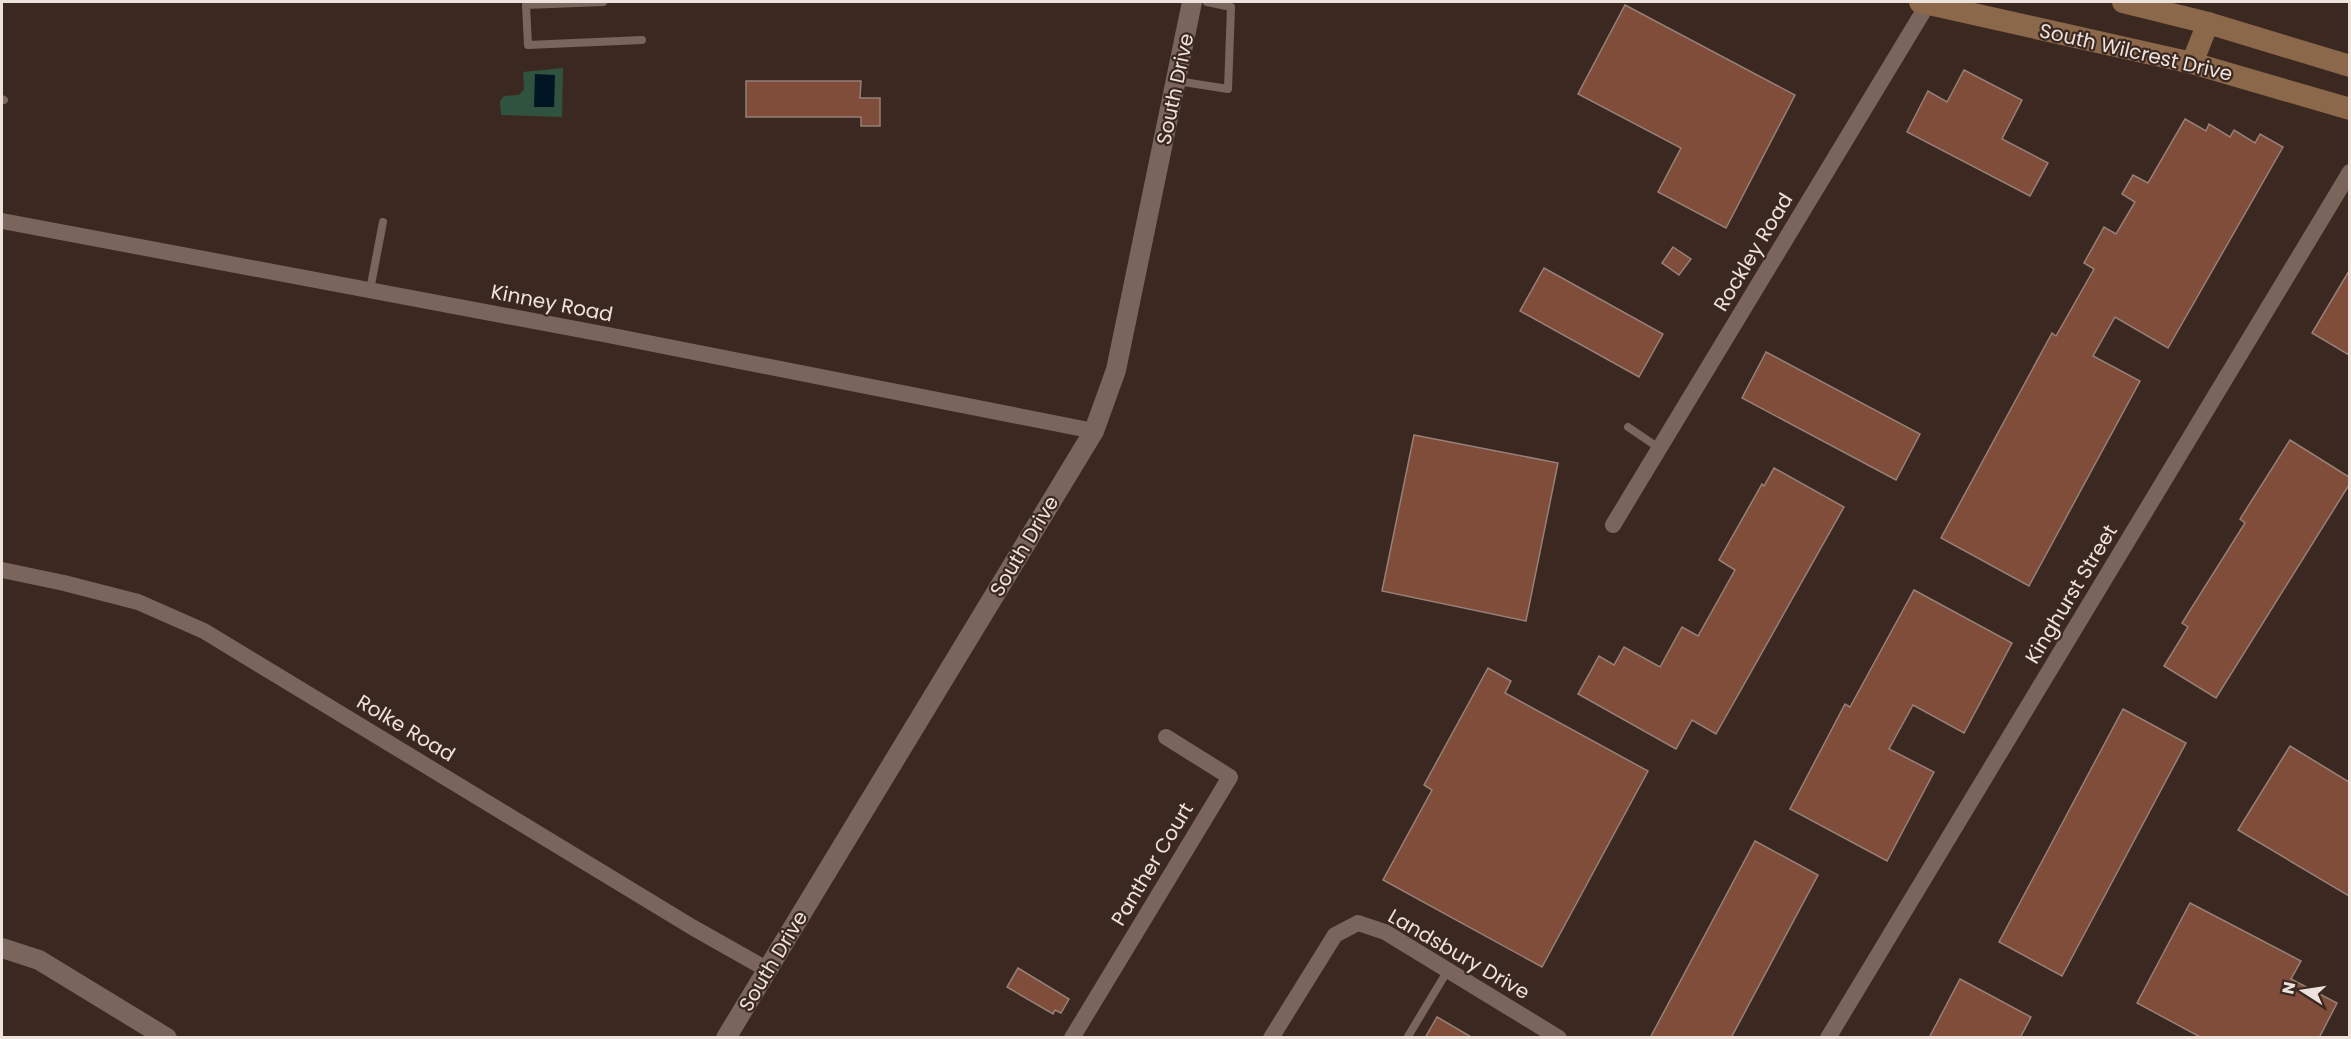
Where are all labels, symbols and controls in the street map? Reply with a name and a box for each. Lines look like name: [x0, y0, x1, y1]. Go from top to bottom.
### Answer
street label: South Wilcrest Drive: [2037, 16, 2235, 88]
street label: South Drive: [1150, 31, 1200, 147]
street label: Rockley Road: [1707, 188, 1799, 316]
street label: Kinney Road: [489, 277, 615, 329]
street label: South Drive: [983, 490, 1065, 602]
street label: Kinghurst Street: [2018, 519, 2124, 669]
street label: Rolke Road: [352, 688, 460, 768]
street label: Panther Court: [1104, 797, 1200, 931]
street label: Landsbury Drive: [1383, 902, 1535, 1006]
street label: South Drive: [732, 905, 814, 1017]
north arrow: [2273, 961, 2333, 1021]
text: N: [2276, 980, 2301, 996]

